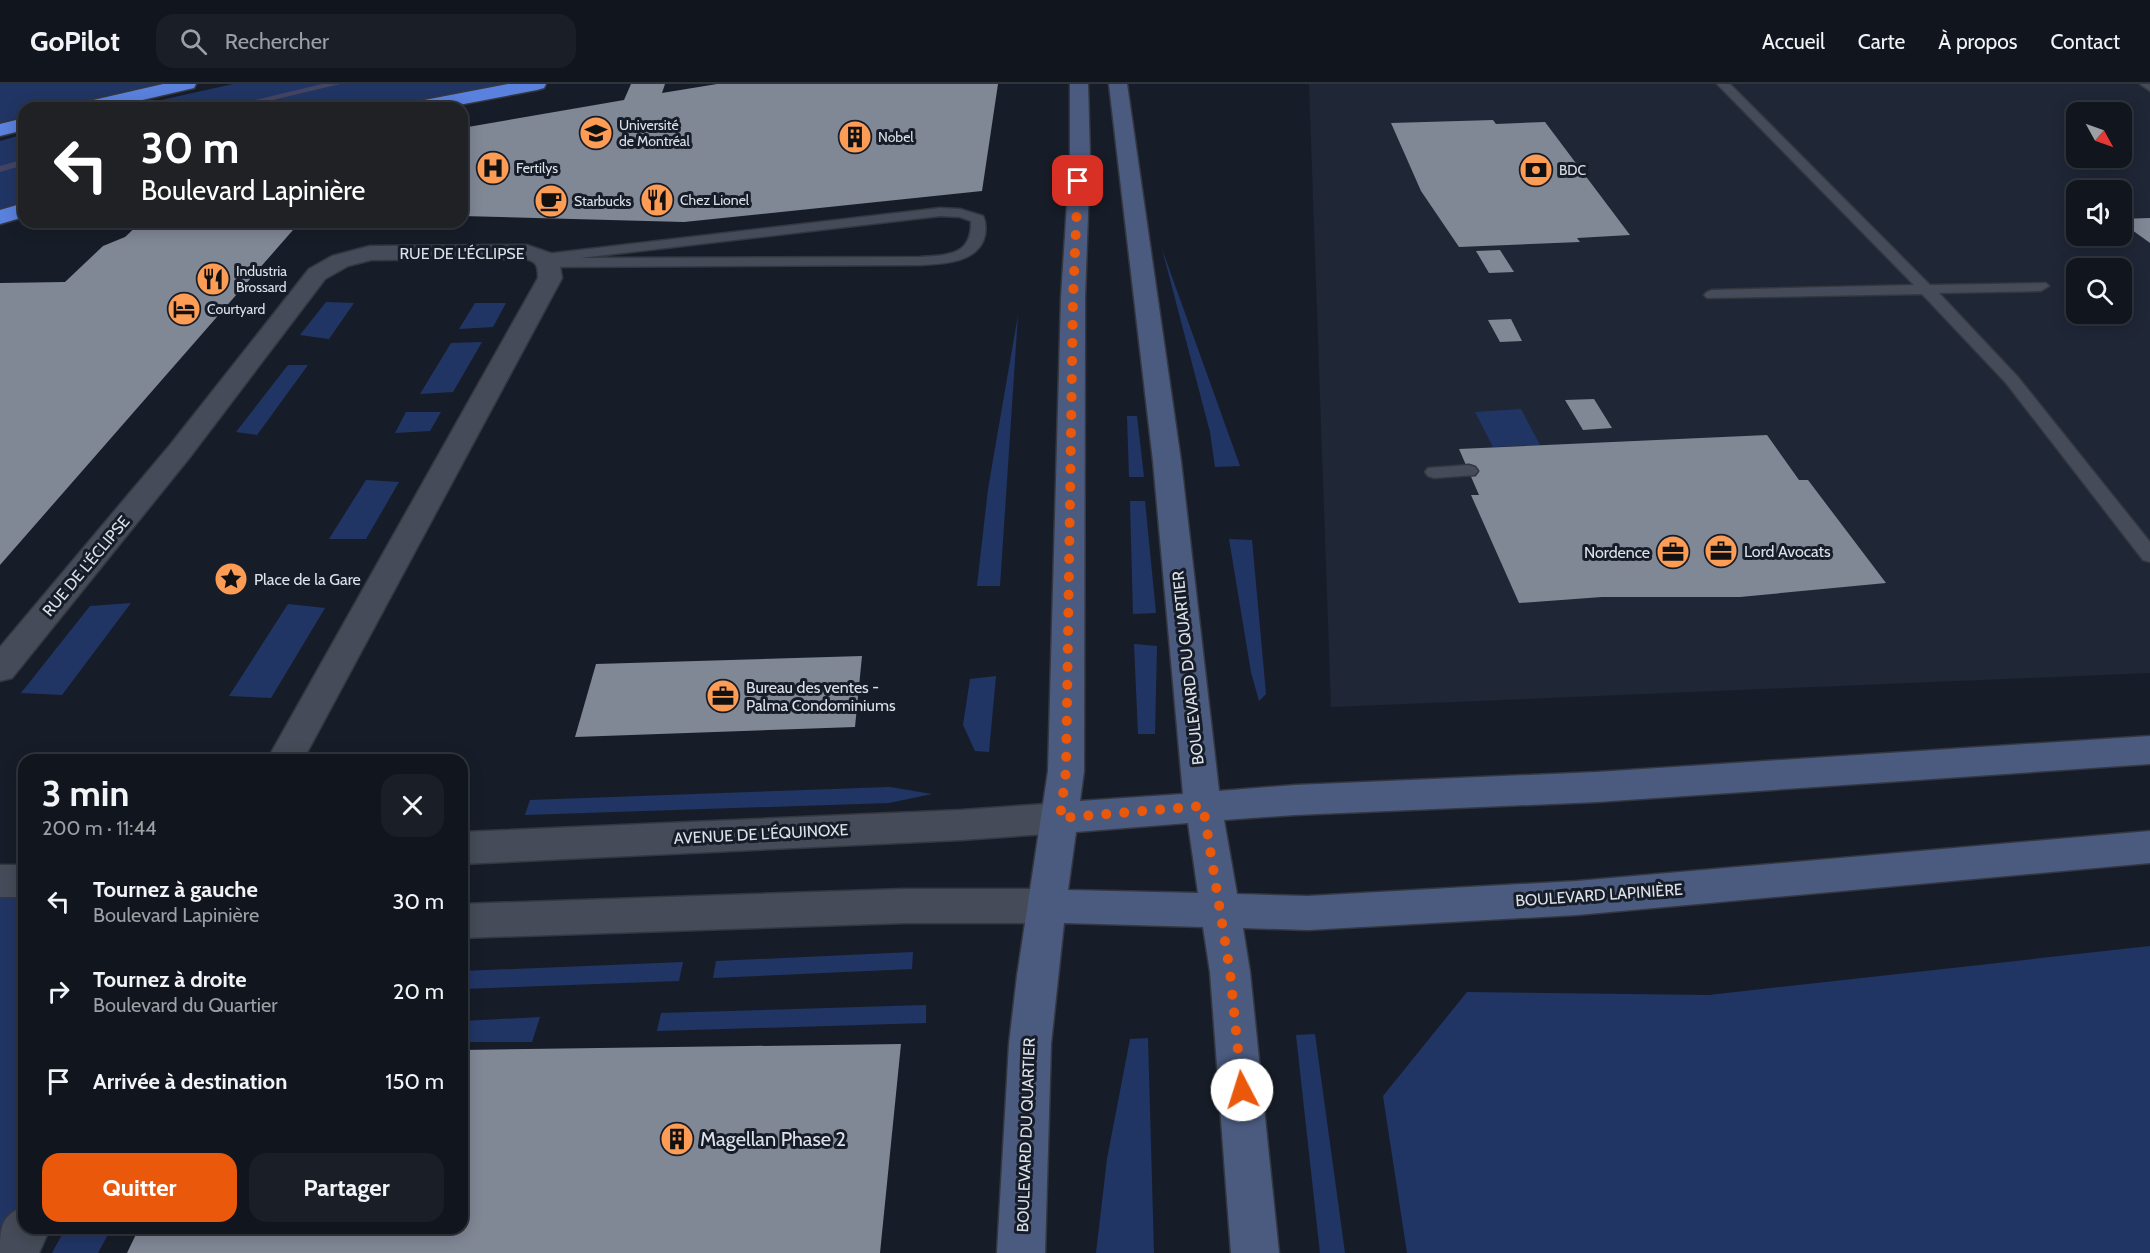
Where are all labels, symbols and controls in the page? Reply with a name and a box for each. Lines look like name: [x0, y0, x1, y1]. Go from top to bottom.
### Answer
search box: [156, 14, 576, 68]
text: GoPilot: [30, 24, 120, 58]
icon: search: [177, 25, 210, 58]
text: Rechercher: [225, 28, 329, 55]
text: Accueil: [1762, 29, 1825, 54]
text: Carte: [1858, 29, 1905, 54]
text: À propos: [1938, 29, 2017, 54]
text: Contact: [2050, 29, 2120, 54]
north arrow: [2066, 102, 2132, 168]
map controls: [2066, 102, 2132, 324]
school or university icon: Université de Montréal: [578, 115, 614, 151]
place label: Université de Montréal: [619, 116, 691, 150]
building icon: Nobel: [837, 119, 873, 155]
text: 30 m: [141, 122, 239, 174]
icon: left: [42, 126, 120, 204]
place label: Nobel: [878, 128, 914, 146]
hospital icon: Fertilys: [475, 150, 511, 186]
bank icon: BDC: [1518, 152, 1554, 188]
pin: [1052, 155, 1103, 206]
place label: Fertilys: [516, 159, 558, 177]
place label: BDC: [1559, 161, 1587, 179]
icon: arrive: [1061, 164, 1094, 197]
text: Boulevard Lapinière: [141, 174, 365, 207]
button: sound: [2066, 180, 2132, 246]
restaurant icon: Chez Lionel: [639, 182, 675, 218]
cafe icon: Starbucks: [533, 183, 569, 219]
place label: Chez Lionel: [680, 191, 750, 209]
place label: Starbucks: [574, 192, 632, 210]
street label: RUE DE L'ÉCLIPSE: [399, 244, 525, 263]
button: search: [2066, 258, 2132, 324]
restaurant icon: Industria Brossard: [195, 261, 231, 297]
place label: Industria Brossard: [236, 262, 287, 296]
hotel icon: Courtyard: [166, 291, 202, 327]
place label: Courtyard: [207, 300, 265, 318]
street label: RUE DE L'ÉCLIPSE: [39, 512, 134, 620]
office icon: Lord Avocats: [1703, 533, 1739, 569]
office icon: Nordence: [1655, 534, 1691, 570]
place label: Lord Avocats: [1744, 542, 1831, 561]
place label: Nordence: [1584, 543, 1650, 562]
place icon: Place de la Gare: [213, 561, 249, 597]
place label: Place de la Gare: [254, 570, 361, 589]
street label: BOULEVARD DU QUARTIER: [1168, 570, 1208, 766]
office icon: Bureau des ventes - Palma Condominiums: [705, 678, 741, 714]
place label: Bureau des ventes - Palma Condominiums: [746, 678, 896, 715]
text: 3 min: [42, 771, 129, 815]
button: close: [381, 774, 444, 837]
text: 200 m · 11:44: [42, 816, 157, 840]
street label: AVENUE DE L'ÉQUINOXE: [673, 820, 849, 848]
text: Tournez à gauche: [93, 876, 258, 903]
street label: BOULEVARD LAPINIÈRE: [1515, 880, 1684, 910]
icon: left: [42, 885, 75, 918]
text: 30 m: [392, 888, 444, 915]
text: Boulevard Lapinière: [93, 903, 259, 927]
text: Tournez à droite: [93, 966, 247, 993]
icon: right: [42, 975, 75, 1008]
text: 20 m: [393, 978, 444, 1005]
text: Boulevard du Quartier: [93, 993, 278, 1017]
street label: BOULEVARD DU QUARTIER: [1013, 1037, 1039, 1233]
position arrow: [1210, 1058, 1274, 1122]
icon: arrive: [42, 1065, 75, 1098]
text: Arrivée à destination: [93, 1068, 287, 1095]
text: 150 m: [385, 1068, 444, 1095]
building icon: Magellan Phase 2: [659, 1121, 695, 1157]
place label: Magellan Phase 2: [700, 1127, 846, 1151]
button: Quitter: [42, 1153, 237, 1222]
button: Partager: [249, 1153, 444, 1222]

